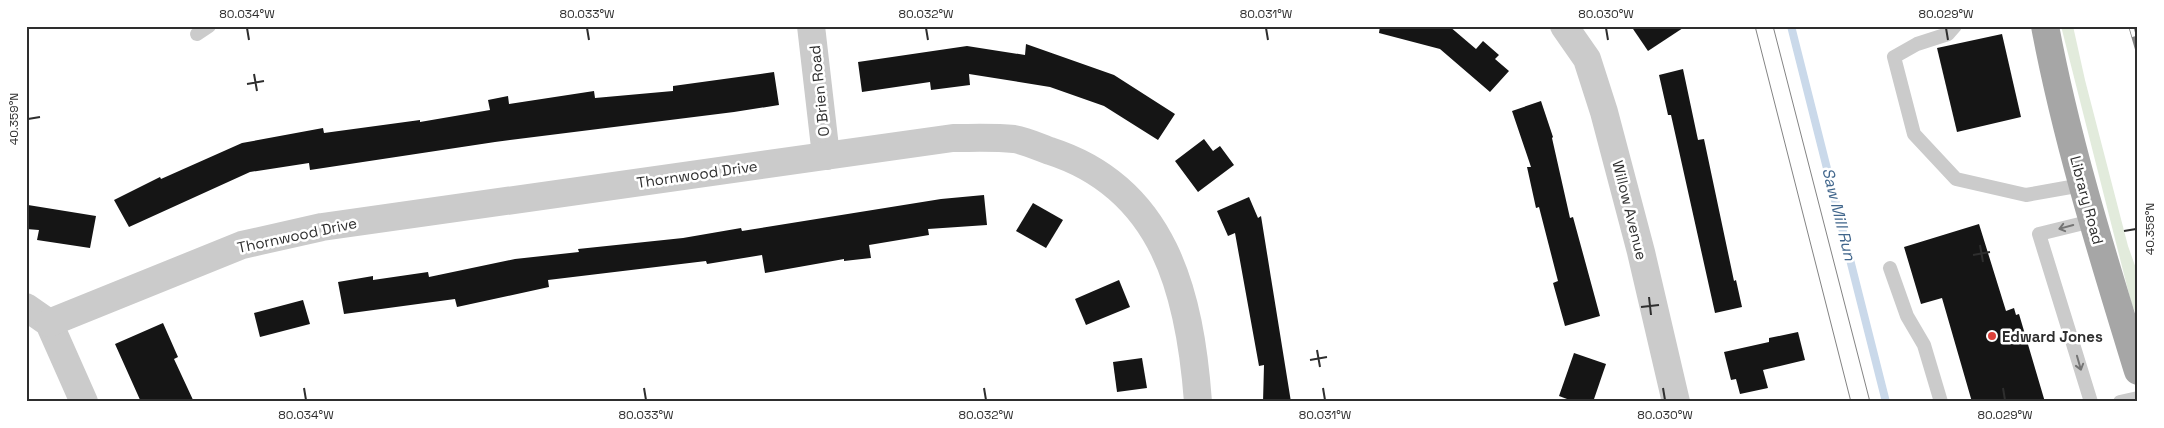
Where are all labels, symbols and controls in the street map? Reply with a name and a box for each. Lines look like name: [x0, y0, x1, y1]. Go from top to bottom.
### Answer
text: 80.034°W: [219, 6, 275, 22]
text: 80.033°W: [559, 6, 615, 22]
text: 80.032°W: [898, 6, 954, 22]
text: 80.031°W: [1240, 6, 1293, 22]
text: 80.030°W: [1578, 6, 1634, 22]
text: 80.029°W: [1918, 6, 1974, 22]
street label: O Brien Road: [805, 44, 833, 138]
text: 40.359°N: [6, 93, 22, 145]
street label: Library Road: [2066, 154, 2108, 246]
street label: Thornwood Drive: [635, 156, 759, 192]
street label: Willow Avenue: [1608, 158, 1652, 262]
water label: Saw Mill Run: [1817, 165, 1861, 264]
text: 40.358°N: [2142, 203, 2158, 255]
street label: Thornwood Drive: [235, 213, 359, 257]
one-way arrow: [2058, 223, 2074, 233]
place label: Edward Jones: [2002, 327, 2103, 346]
marker: Edward Jones: [1986, 330, 1998, 342]
one-way arrow: [2075, 354, 2085, 370]
text: 80.034°W: [278, 407, 334, 423]
text: 80.033°W: [618, 407, 674, 423]
text: 80.032°W: [958, 407, 1014, 423]
text: 80.031°W: [1299, 407, 1352, 423]
text: 80.030°W: [1637, 407, 1693, 423]
text: 80.029°W: [1977, 407, 2033, 423]

